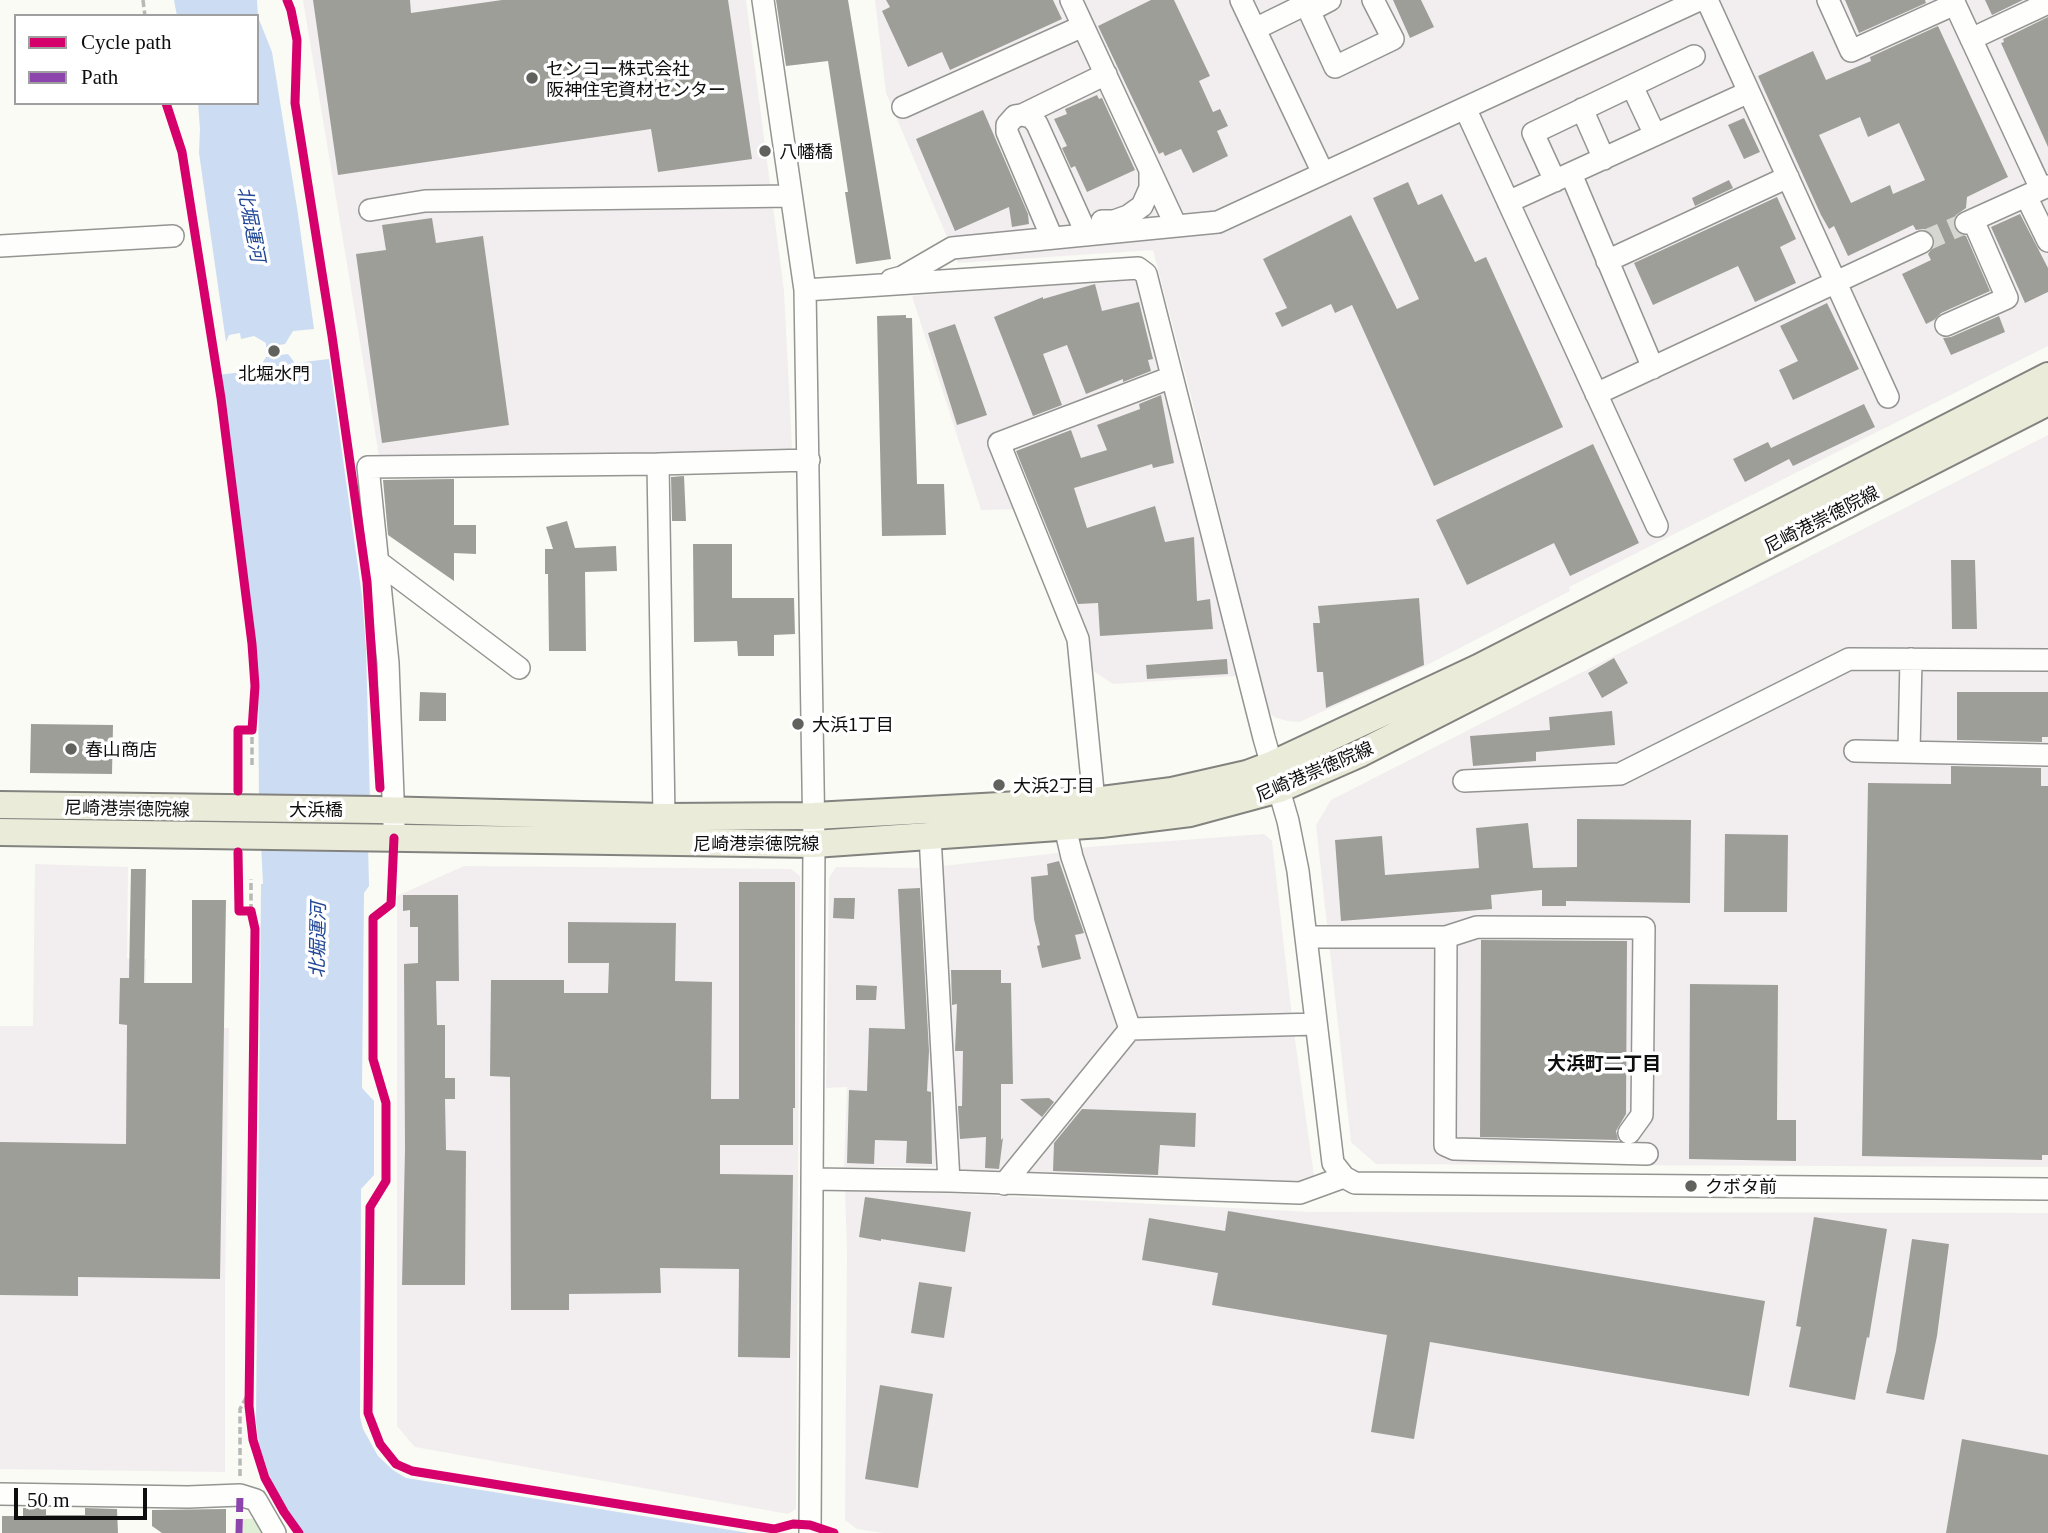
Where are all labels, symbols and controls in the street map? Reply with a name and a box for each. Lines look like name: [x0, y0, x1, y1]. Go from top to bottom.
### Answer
legend: [14, 14, 259, 105]
text: Cycle path: [81, 30, 171, 54]
place label: センコー株式会社 阪神住宅資材センター: [546, 57, 726, 100]
text: Path: [81, 65, 118, 89]
marker: センコー株式会社 阪神住宅資材センター: [524, 70, 540, 86]
place label: 八幡橋: [779, 140, 833, 162]
marker: 八幡橋: [757, 143, 773, 159]
water label: 北堀運河: [234, 185, 270, 263]
marker: 北堀水門: [266, 343, 282, 359]
place label: 北堀水門: [238, 362, 310, 384]
street label: 尼崎港崇徳院線: [1760, 481, 1882, 557]
place label: 大浜1丁目: [812, 713, 894, 735]
marker: 大浜1丁目: [790, 716, 806, 732]
street label: 尼崎港崇徳院線: [1252, 736, 1376, 806]
place label: 春山商店: [85, 738, 157, 760]
marker: 春山商店: [63, 741, 79, 757]
place label: 大浜2丁目: [1013, 774, 1095, 796]
marker: 大浜2丁目: [991, 777, 1007, 793]
street label: 尼崎港崇徳院線: [64, 796, 190, 820]
street label: 大浜橋: [289, 798, 343, 820]
street label: 尼崎港崇徳院線: [693, 832, 819, 854]
water label: 北堀運河: [305, 902, 329, 978]
district label: 大浜町二丁目: [1547, 1052, 1661, 1074]
place label: クボタ前: [1705, 1175, 1777, 1197]
marker: クボタ前: [1683, 1178, 1699, 1194]
scale bar: [18, 1474, 150, 1518]
text: 50 m: [27, 1488, 70, 1512]

